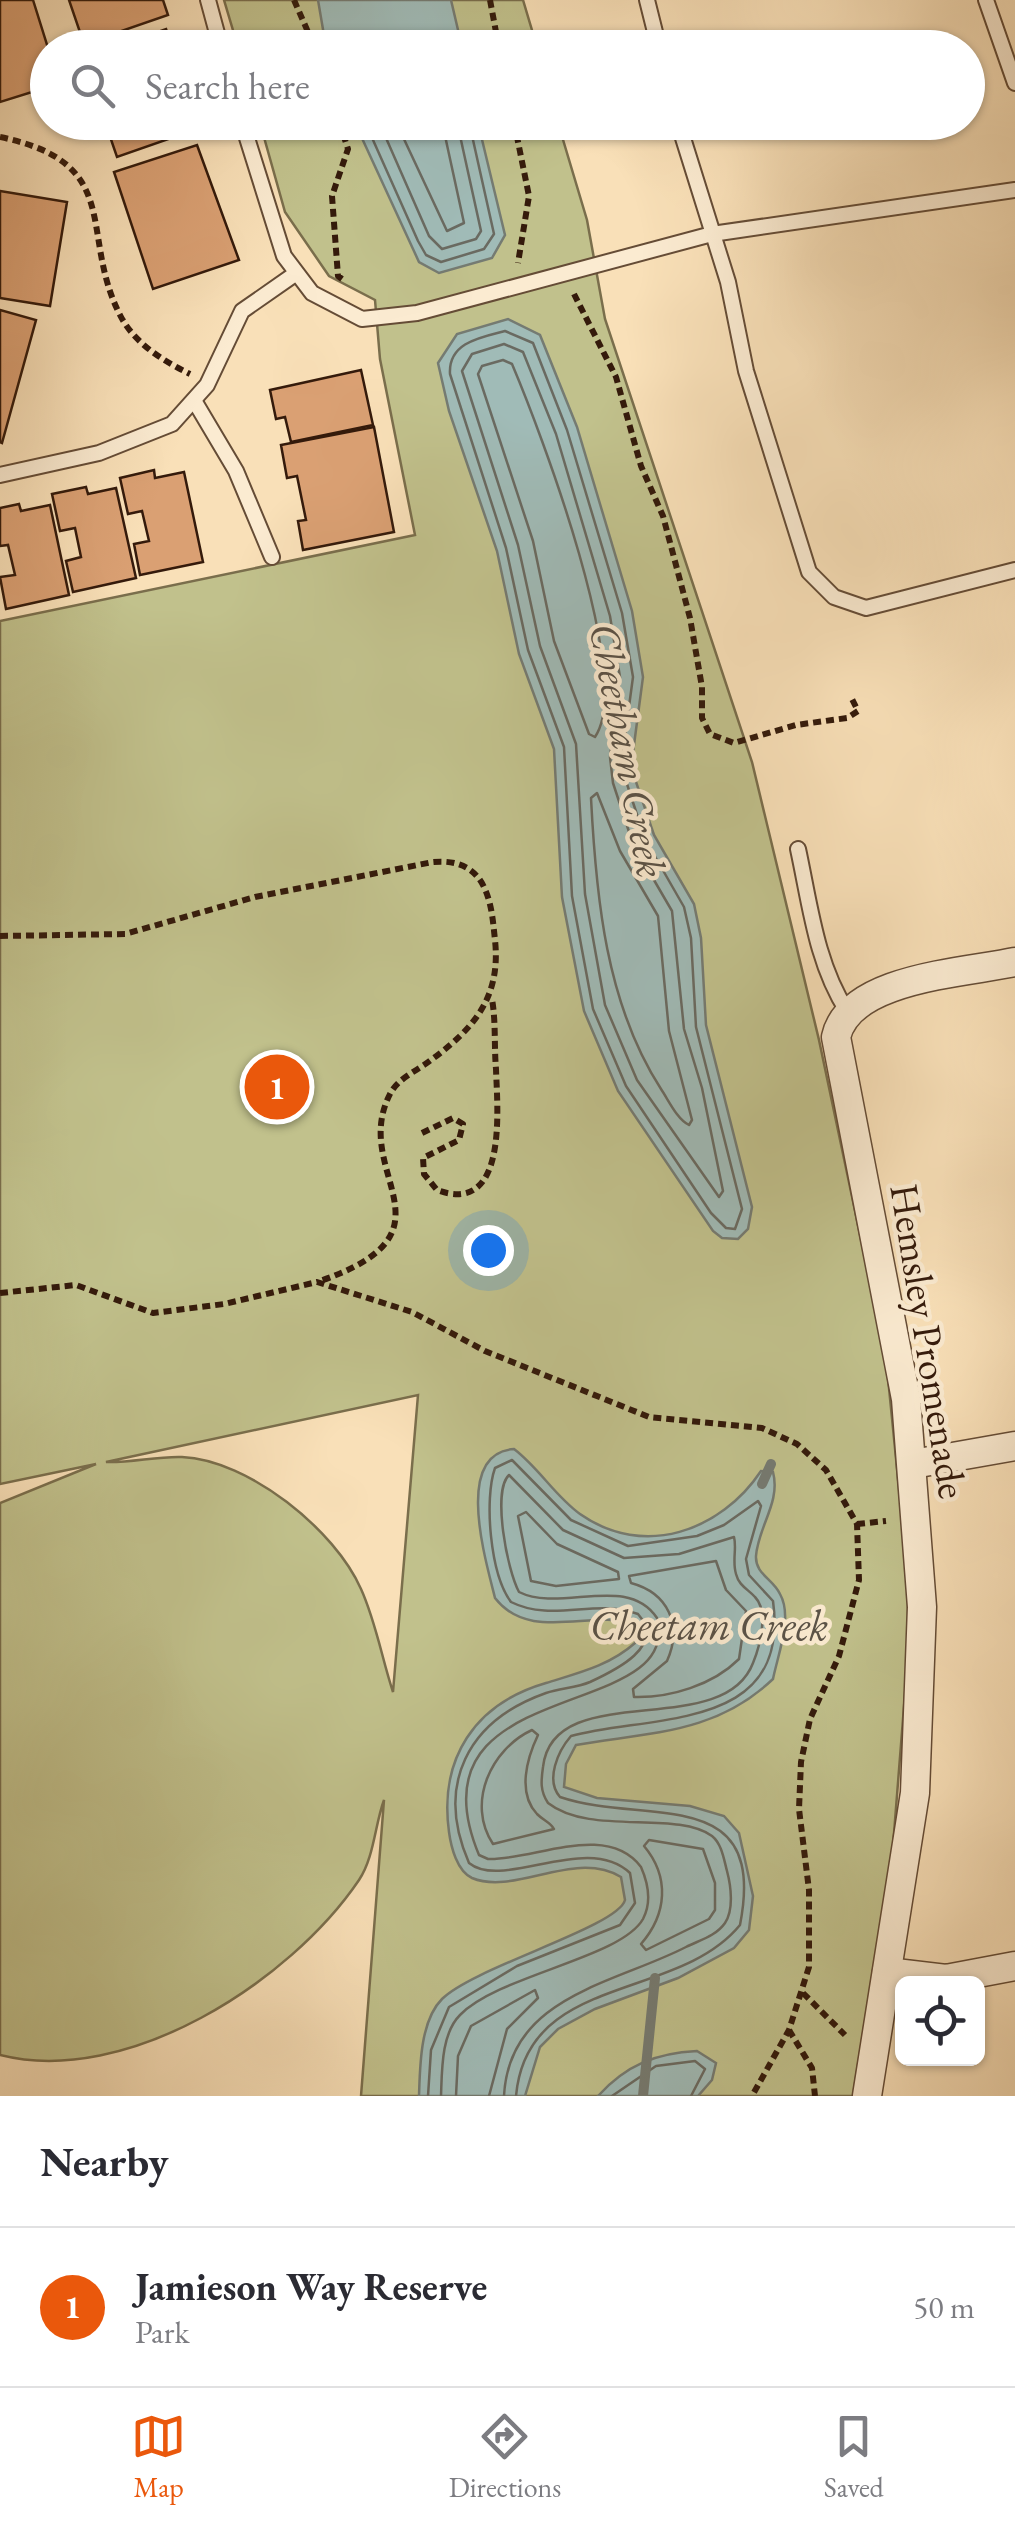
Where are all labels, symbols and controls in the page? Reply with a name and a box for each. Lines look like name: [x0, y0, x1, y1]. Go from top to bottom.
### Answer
search box: [30, 30, 985, 140]
icon: search: [65, 58, 120, 113]
text: Search here: [145, 61, 310, 110]
water label: Cheetham Creek: [576, 618, 680, 882]
pin: 1: [244, 1050, 310, 1124]
street label: Hemsley Promenade: [878, 1180, 980, 1502]
your location: [463, 1225, 514, 1276]
water label: Cheetam Creek: [590, 1598, 828, 1653]
map controls: [895, 1976, 985, 2066]
button: locate: [895, 1976, 985, 2066]
text: Nearby: [40, 2134, 169, 2189]
text: Jamieson Way Reserve: [135, 2262, 487, 2311]
text: 1: [64, 2286, 81, 2328]
text: 50 m: [913, 2286, 975, 2328]
text: Park: [135, 2311, 190, 2353]
tab: Map: [131, 2409, 186, 2505]
tab: Directions: [449, 2409, 561, 2505]
tab: Saved: [824, 2409, 884, 2505]

